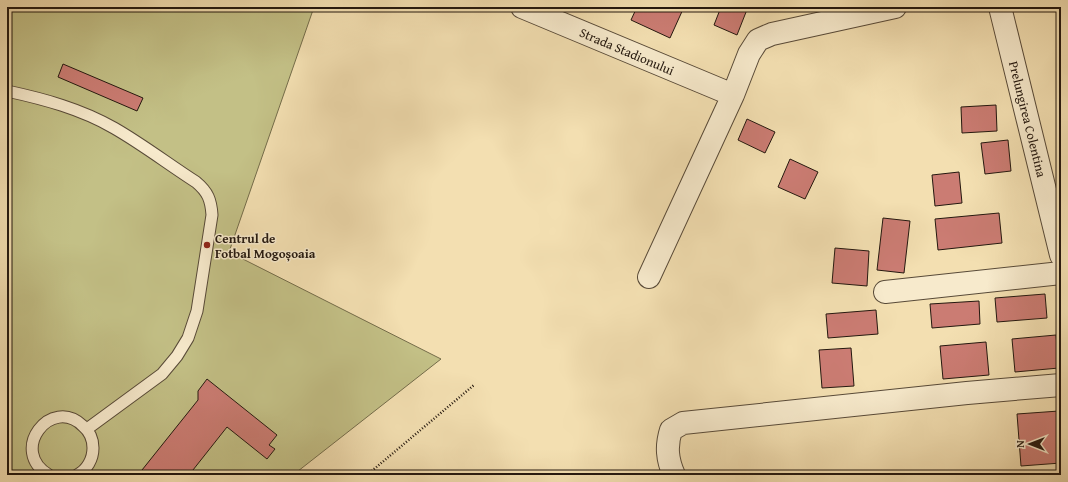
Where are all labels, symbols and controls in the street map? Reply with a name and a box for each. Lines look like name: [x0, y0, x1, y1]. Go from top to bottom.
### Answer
street label: Strada Stadionului: [576, 23, 677, 80]
street label: Prelungirea Colentina: [1004, 59, 1051, 180]
place label: Centrul de Fotbal Mogoșoaia: [215, 229, 316, 263]
marker: Centrul de Fotbal Mogoșoaia: [202, 240, 212, 250]
north arrow: [1010, 424, 1050, 464]
text: N: [1012, 440, 1028, 448]

